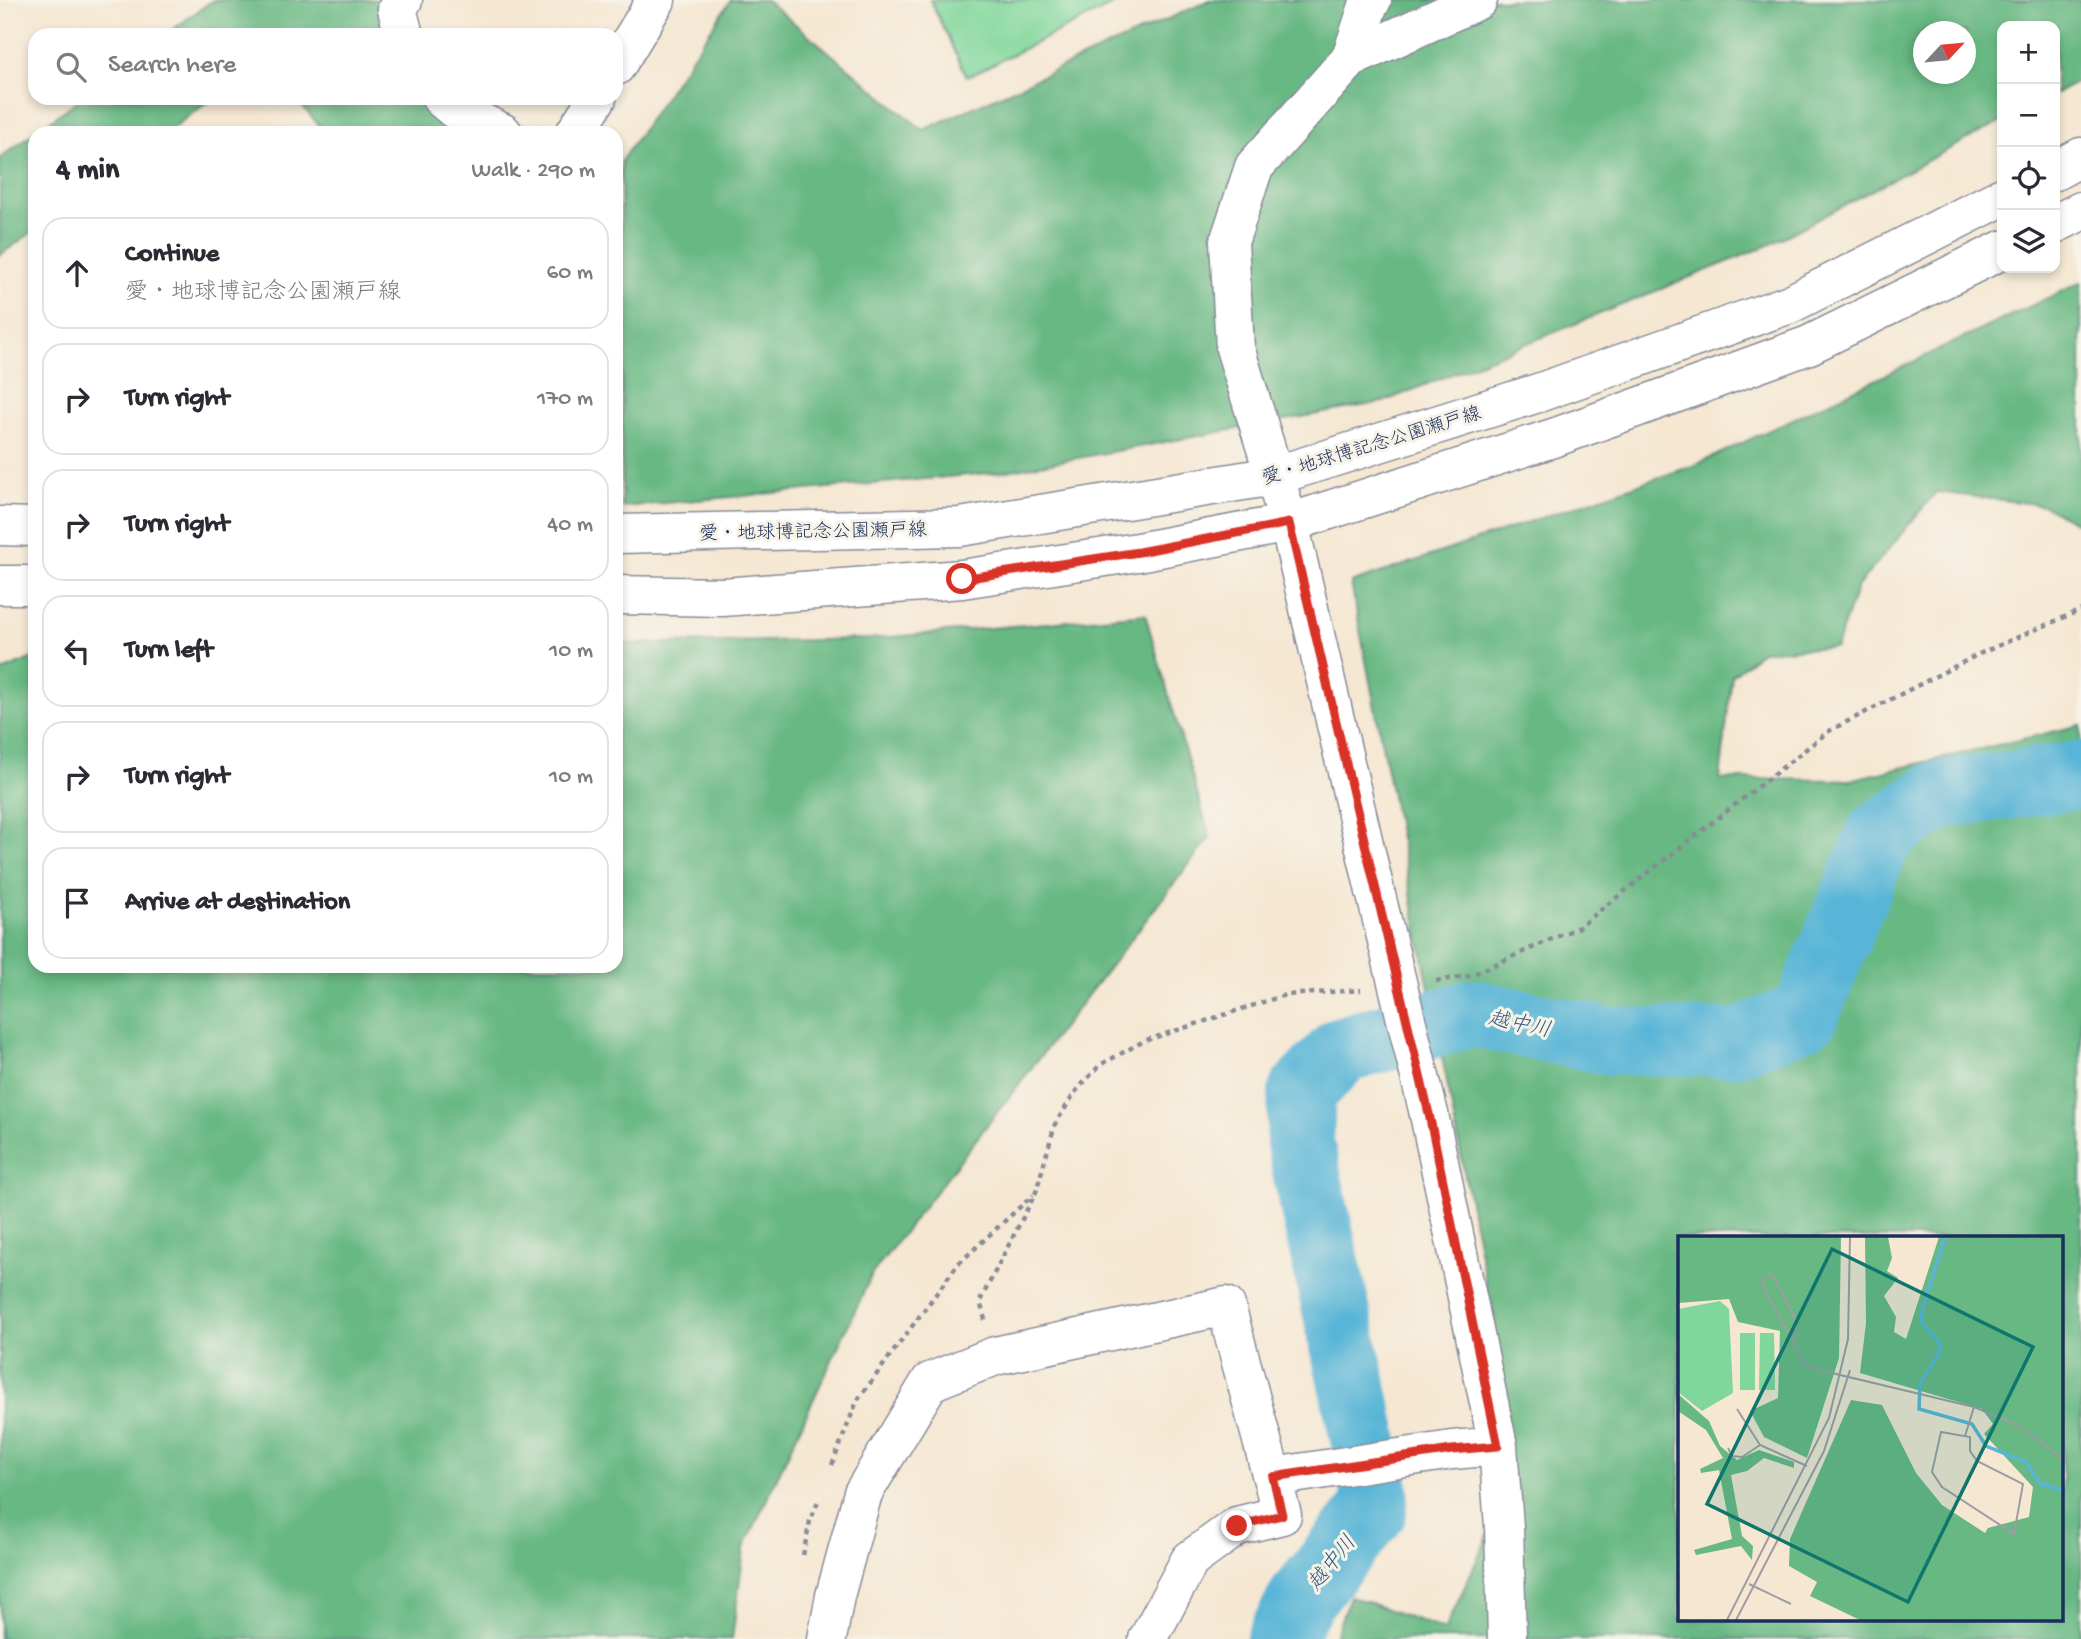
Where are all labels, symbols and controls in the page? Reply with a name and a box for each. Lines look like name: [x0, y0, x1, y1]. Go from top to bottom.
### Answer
north arrow: [1913, 21, 1976, 84]
map controls: [1997, 21, 2060, 273]
button: +: [1997, 21, 2060, 84]
search box: [28, 28, 623, 105]
icon: search: [52, 48, 90, 86]
text: Search here: [108, 51, 236, 82]
button: −: [1997, 84, 2060, 147]
button: locate: [1997, 147, 2060, 210]
text: 4 min: [56, 154, 119, 189]
text: Walk · 290 m: [472, 158, 595, 185]
button: layers: [1997, 210, 2060, 273]
text: Continue: [125, 240, 219, 271]
icon: ahead: [58, 254, 96, 292]
text: 60 m: [547, 260, 593, 287]
text: 愛・地球博記念公園瀬戸線: [125, 280, 401, 307]
icon: right: [58, 380, 96, 418]
text: Turn right: [125, 384, 229, 415]
text: 170 m: [537, 386, 593, 413]
street label: 愛・地球博記念公園瀬戸線: [1259, 402, 1484, 492]
icon: right: [58, 506, 96, 544]
text: Turn right: [125, 510, 229, 541]
text: 40 m: [547, 512, 593, 539]
street label: 愛・地球博記念公園瀬戸線: [699, 519, 927, 547]
route start: [946, 563, 977, 594]
icon: left: [58, 632, 96, 670]
text: Turn left: [125, 636, 213, 667]
text: 10 m: [549, 638, 593, 665]
icon: right: [58, 758, 96, 796]
text: Turn right: [125, 762, 229, 793]
text: 10 m: [549, 764, 593, 791]
icon: arrive: [58, 884, 96, 922]
text: Arrive at destination: [125, 888, 350, 919]
water label: 越中川: [1485, 1005, 1553, 1045]
inset map: [1678, 1236, 2064, 1622]
route end: [1221, 1510, 1252, 1541]
water label: 越中川: [1302, 1531, 1363, 1597]

